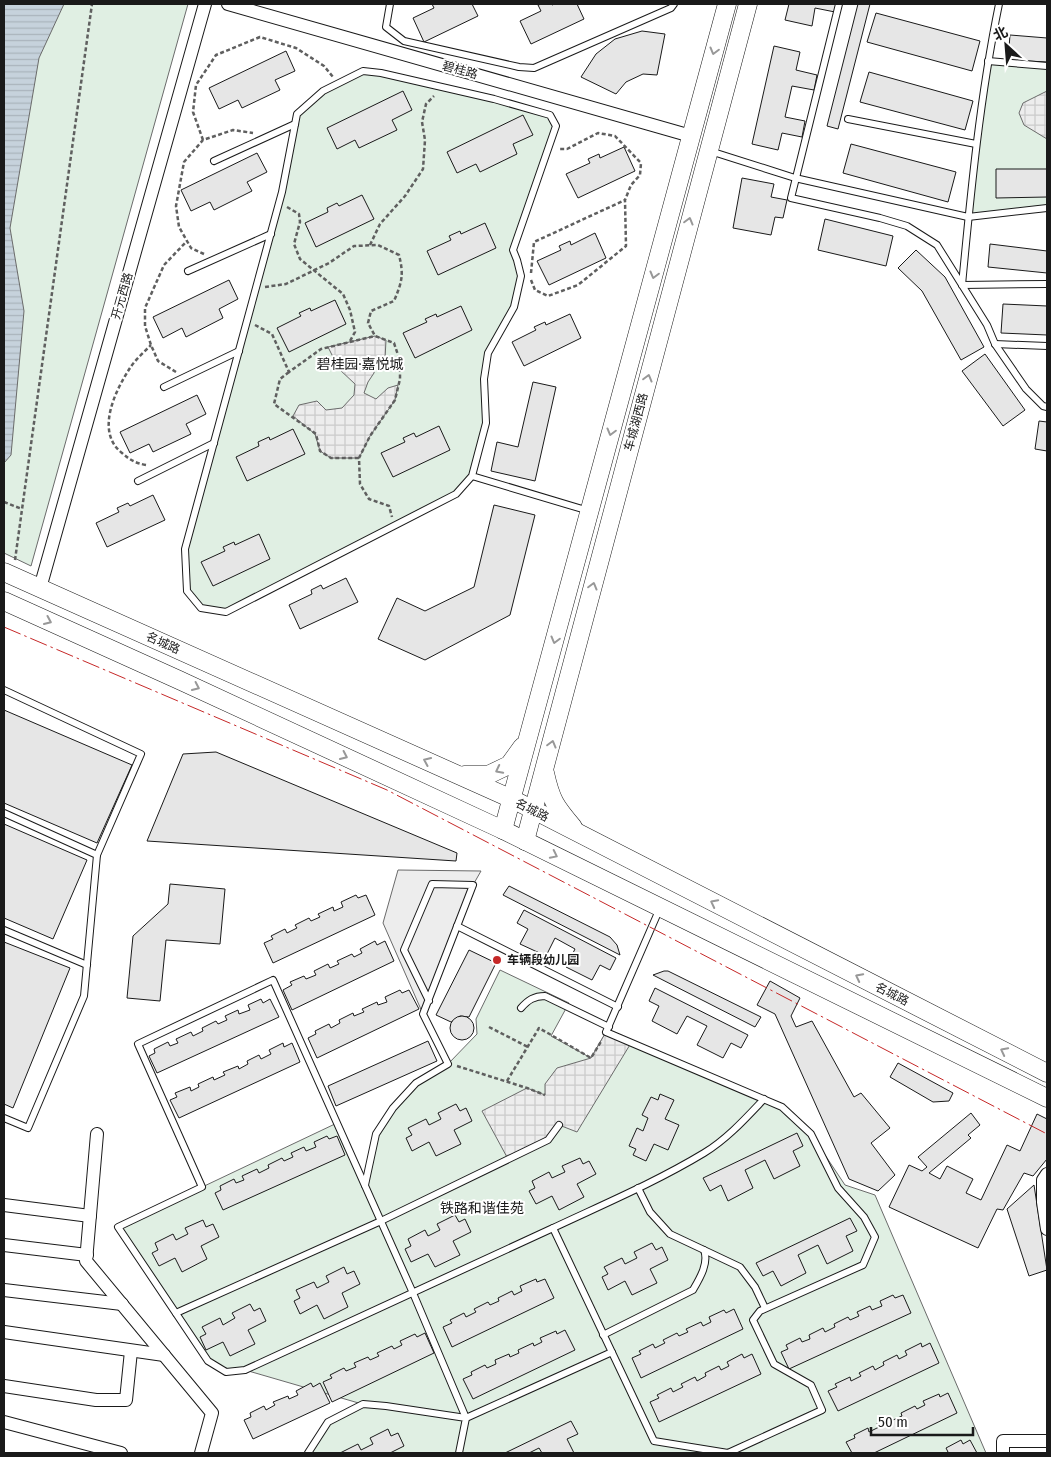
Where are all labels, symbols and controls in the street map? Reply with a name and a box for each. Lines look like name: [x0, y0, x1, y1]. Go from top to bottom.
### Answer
north arrow: [981, 20, 1031, 70]
text: 北: [991, 23, 1011, 44]
one-way arrow: [709, 46, 720, 55]
street label: 碧桂路: [441, 58, 479, 82]
one-way arrow: [683, 217, 694, 226]
street label: 开元西路: [109, 271, 135, 321]
one-way arrow: [649, 271, 659, 279]
district label: 碧桂园·嘉悦城: [317, 356, 403, 373]
one-way arrow: [642, 375, 652, 383]
street label: 车城湖西路: [621, 391, 651, 453]
one-way arrow: [606, 428, 617, 437]
one-way arrow: [587, 582, 598, 591]
one-way arrow: [43, 614, 52, 625]
street label: 名城路: [144, 629, 182, 657]
one-way arrow: [550, 635, 561, 644]
one-way arrow: [191, 681, 200, 692]
one-way arrow: [546, 739, 557, 748]
one-way arrow: [339, 750, 348, 760]
one-way arrow: [423, 757, 432, 768]
one-way arrow: [495, 763, 504, 774]
street label: 名城路: [513, 796, 551, 824]
one-way arrow: [549, 849, 558, 859]
one-way arrow: [711, 899, 720, 909]
place label: 车辆段幼儿园: [507, 953, 579, 967]
marker: 车辆段幼儿园: [491, 954, 503, 966]
one-way arrow: [855, 973, 864, 983]
street label: 名城路: [873, 980, 911, 1008]
one-way arrow: [1000, 1047, 1009, 1057]
district label: 铁路和谐佳苑: [440, 1200, 524, 1217]
scale bar: [871, 1404, 974, 1436]
text: 50 m: [878, 1413, 908, 1431]

